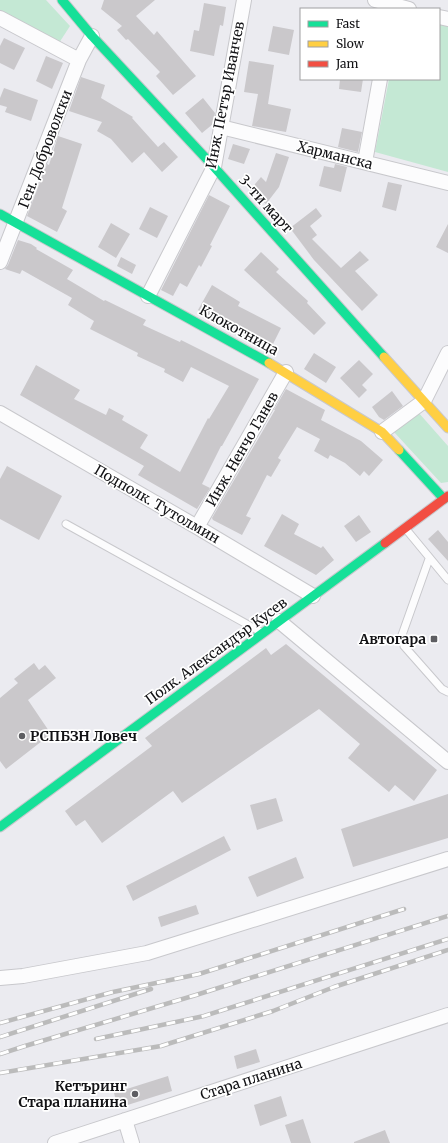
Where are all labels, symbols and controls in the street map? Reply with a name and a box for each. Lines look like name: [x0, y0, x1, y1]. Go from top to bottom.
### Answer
legend: [300, 8, 440, 80]
text: Fast: [336, 16, 360, 31]
street label: Инж. Петър Иванчев: [202, 20, 248, 170]
text: Slow: [336, 36, 365, 51]
text: Jam: [335, 56, 359, 71]
street label: Ген. Доброволски: [14, 87, 76, 211]
street label: Харманска: [295, 137, 375, 173]
street label: 3-ти март: [235, 171, 297, 237]
street label: Клокотница: [196, 301, 282, 359]
street label: Инж. Ненчо Ганев: [202, 388, 282, 510]
street label: Подполк. Тутолмин: [91, 461, 223, 548]
street label: Полк. Александър Кусев: [142, 593, 290, 709]
place label: Автогара: [358, 630, 426, 648]
marker: Автогара: [429, 634, 439, 644]
place label: РСПБЗН Ловеч: [30, 727, 137, 745]
marker: РСПБЗН Ловеч: [17, 731, 27, 741]
street label: Стара планина: [198, 1054, 304, 1104]
place label: Кетъринг Стара планина: [19, 1077, 128, 1111]
marker: Кетъринг Стара планина: [130, 1089, 140, 1099]

